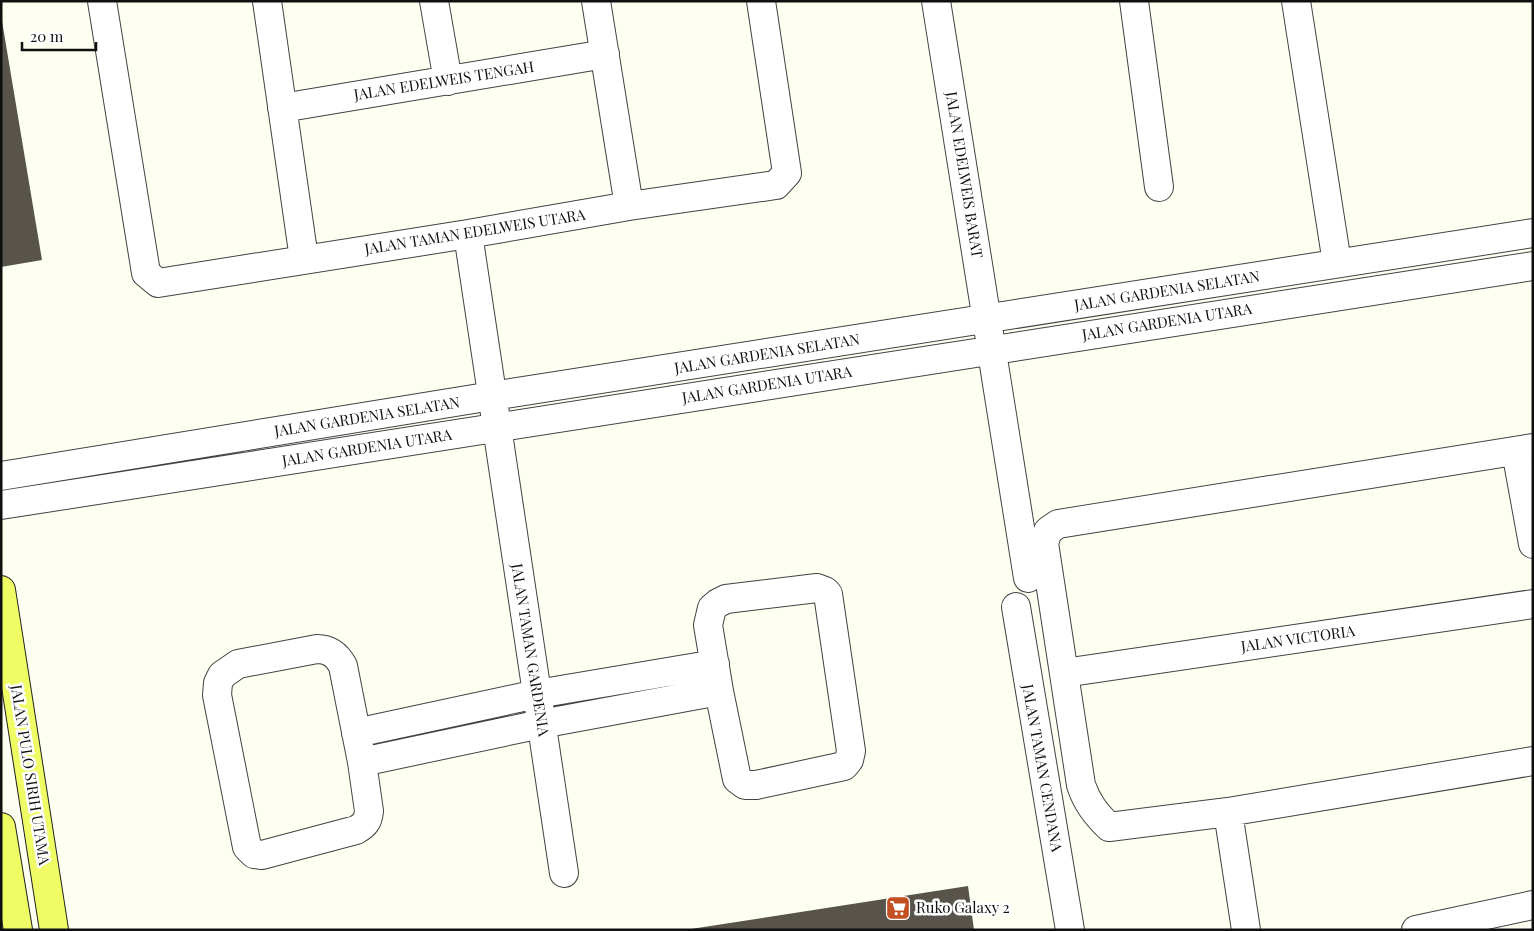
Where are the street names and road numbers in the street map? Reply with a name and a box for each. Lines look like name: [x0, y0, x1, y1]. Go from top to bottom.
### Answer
street label: JALAN EDELWEIS TENGAH: [351, 56, 535, 104]
street label: JALAN EDELWEIS BARAT: [942, 89, 988, 260]
street label: JALAN TAMAN EDELWEIS UTARA: [362, 204, 587, 259]
street label: JALAN GARDENIA SELATAN: [1072, 265, 1261, 315]
street label: JALAN GARDENIA UTARA: [1080, 298, 1254, 344]
street label: JALAN GARDENIA SELATAN: [672, 328, 861, 378]
street label: JALAN GARDENIA UTARA: [680, 361, 854, 407]
street label: JALAN GARDENIA SELATAN: [272, 391, 461, 441]
street label: JALAN GARDENIA UTARA: [280, 424, 454, 470]
street label: JALAN TAMAN GARDENIA: [507, 561, 555, 738]
street label: JALAN VICTORIA: [1239, 620, 1357, 656]
street label: JALAN TAMAN CENDANA: [1018, 681, 1068, 854]
street label: JALAN PULO SIRIH UTAMA: [7, 682, 55, 867]

